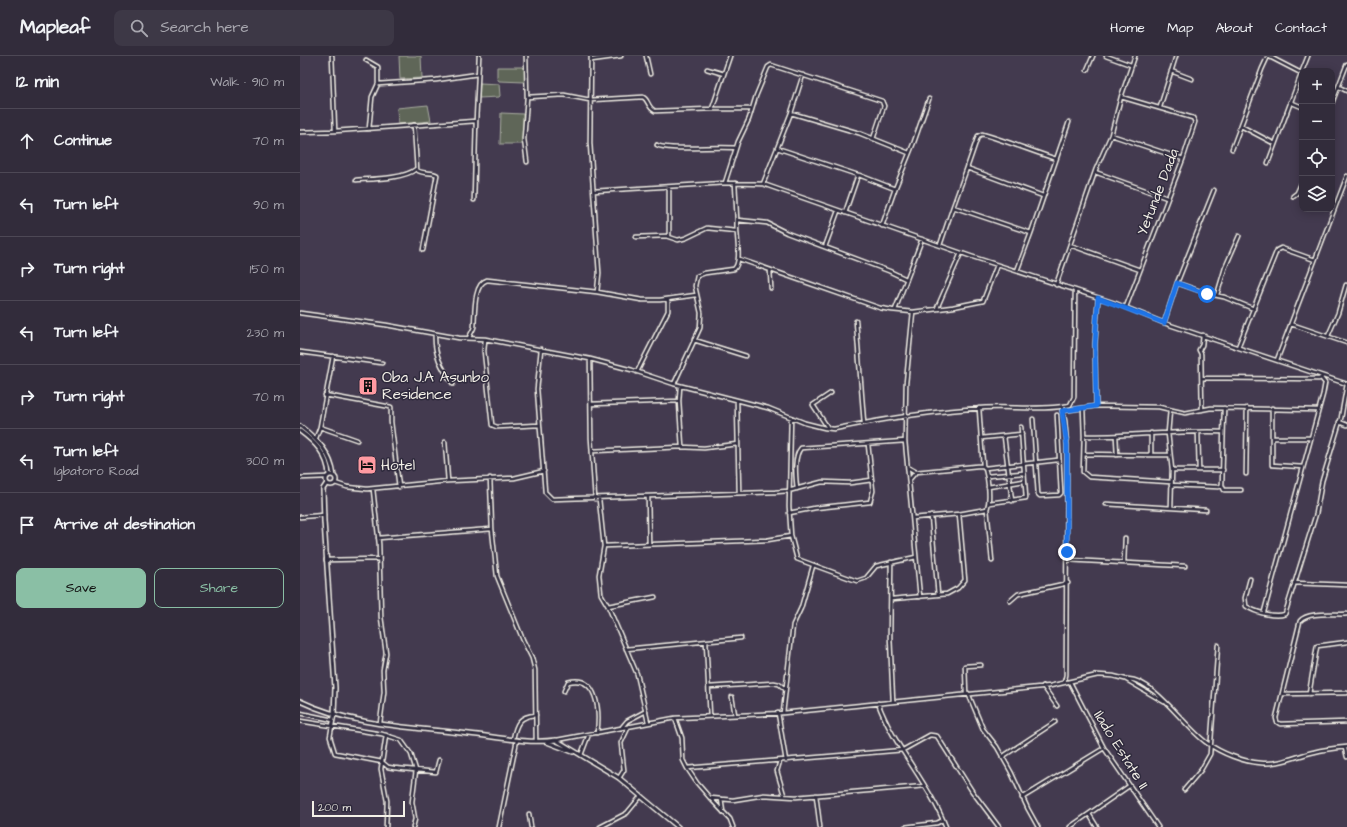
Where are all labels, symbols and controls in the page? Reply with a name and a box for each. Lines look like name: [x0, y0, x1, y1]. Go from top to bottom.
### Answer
search box: [114, 10, 394, 46]
text: Mapleaf: [20, 14, 90, 41]
icon: search: [128, 17, 150, 39]
text: Search here: [160, 17, 249, 38]
text: Home: [1110, 18, 1145, 38]
text: Map: [1167, 18, 1193, 38]
text: About: [1215, 18, 1253, 38]
text: Contact: [1275, 18, 1327, 38]
map controls: [1299, 68, 1335, 212]
button: +: [1299, 68, 1335, 104]
text: 12 min: [16, 70, 59, 94]
text: Walk · 910 m: [210, 73, 284, 91]
button: −: [1299, 104, 1335, 140]
icon: ahead: [16, 130, 38, 152]
text: Continue: [54, 130, 112, 151]
text: 70 m: [252, 132, 284, 150]
button: locate: [1299, 140, 1335, 176]
street label: Yetunde Dada: [1132, 145, 1184, 239]
button: layers: [1299, 176, 1335, 212]
icon: left: [16, 194, 38, 216]
text: Turn left: [54, 194, 118, 215]
text: 90 m: [253, 196, 284, 214]
icon: right: [16, 258, 38, 280]
text: Turn right: [54, 258, 125, 279]
text: 150 m: [250, 260, 284, 278]
route start: [1198, 285, 1216, 303]
icon: left: [16, 322, 38, 344]
text: Turn left: [54, 322, 118, 343]
text: 230 m: [246, 324, 284, 342]
place label: Oba J.A Asunbo Residence: [382, 367, 489, 405]
building icon: Oba J.A Asunbo Residence: [357, 375, 379, 397]
icon: right: [16, 386, 38, 408]
text: Turn right: [54, 386, 125, 407]
text: 70 m: [252, 388, 284, 406]
text: Turn left: [54, 441, 118, 462]
icon: left: [16, 450, 38, 472]
text: 300 m: [246, 452, 284, 470]
hotel icon: Hotel: [356, 454, 378, 476]
place label: Hotel: [381, 455, 415, 476]
text: Igbatoro Road: [54, 462, 139, 480]
icon: arrive: [16, 514, 38, 536]
text: Arrive at destination: [54, 514, 195, 535]
route end: [1058, 543, 1076, 561]
button: Save: [16, 568, 146, 608]
button: Share: [154, 568, 284, 608]
street label: Ilado Estate II: [1088, 707, 1154, 793]
scale bar: [312, 799, 405, 818]
text: 200 m: [318, 800, 351, 815]

